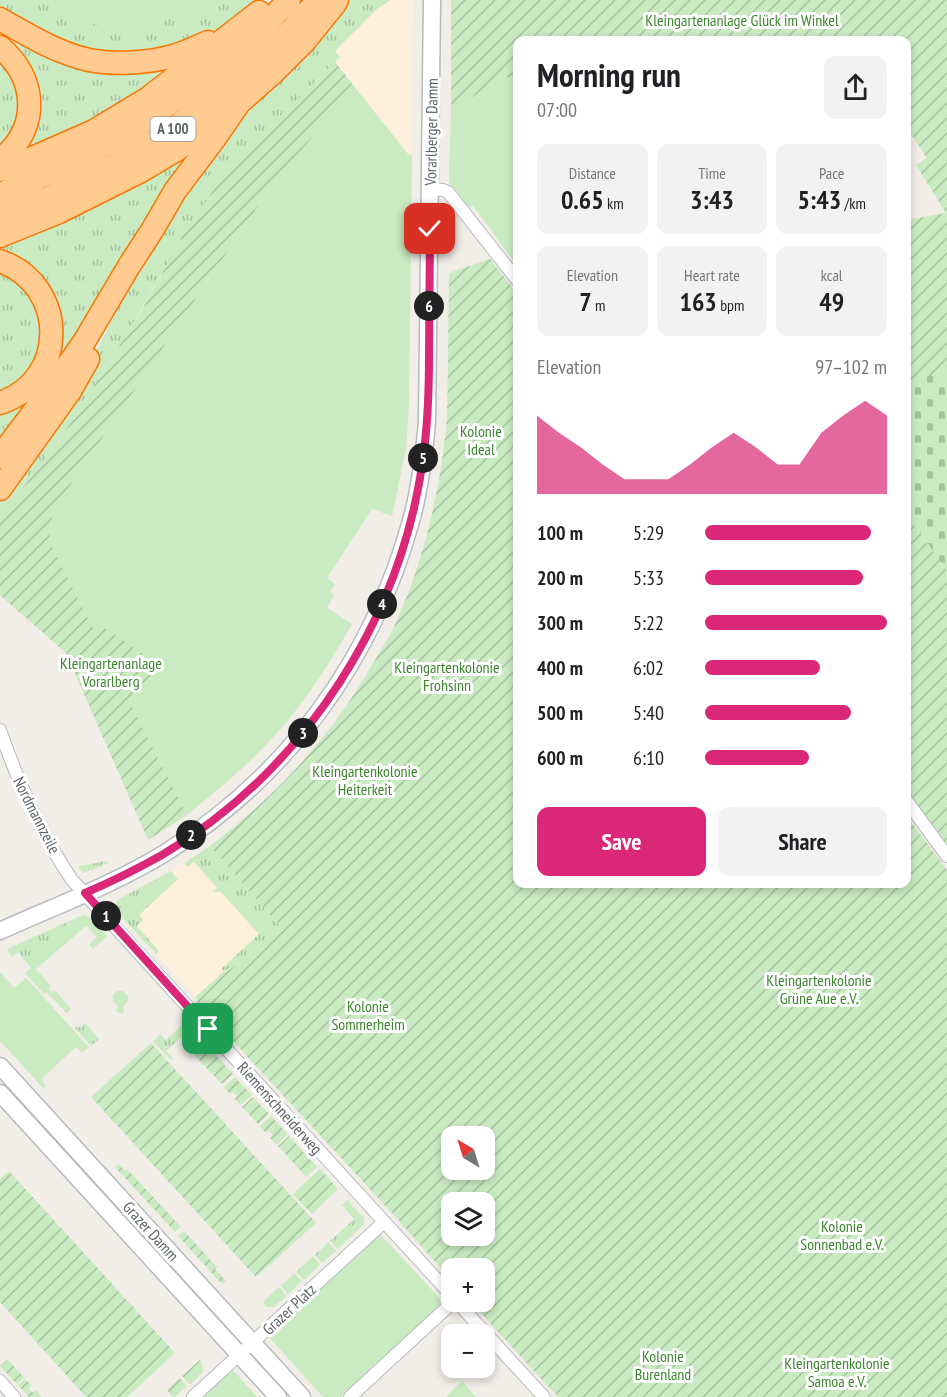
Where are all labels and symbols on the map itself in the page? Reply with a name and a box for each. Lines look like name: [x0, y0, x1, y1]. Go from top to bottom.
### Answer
park label: Kleingartenanlage Glück im Winkel: [645, 10, 839, 30]
street label: Vorarlberger Damm: [420, 78, 442, 187]
road number: A 100: [150, 117, 195, 141]
pin: [404, 203, 455, 254]
pin: 6: [414, 291, 444, 321]
park label: Kolonie Ideal: [460, 421, 502, 459]
pin: 5: [408, 443, 438, 473]
pin: 4: [367, 589, 397, 619]
park label: Kleingartenanlage Vorarlberg: [60, 653, 162, 691]
park label: Kleingartenkolonie Frohsinn: [394, 657, 500, 695]
pin: 3: [288, 718, 318, 748]
park label: Kleingartenkolonie Heiterkeit: [312, 761, 418, 799]
street label: Nordmannzeile: [9, 773, 65, 857]
pin: 2: [176, 820, 206, 850]
pin: 1: [91, 901, 121, 931]
park label: Kleingartenkolonie Grüne Aue e.V.: [766, 970, 872, 1008]
park label: Kolonie Sommerheim: [331, 996, 405, 1034]
pin: [182, 1003, 233, 1054]
street label: Riemenschneiderweg: [233, 1058, 327, 1158]
north arrow: [441, 1126, 495, 1180]
street label: Grazer Damm: [119, 1197, 183, 1265]
park label: Kolonie Sonnenbad e.V.: [800, 1216, 884, 1254]
street label: Grazer Platz: [258, 1279, 320, 1339]
park label: Kolonie Burenland: [635, 1346, 691, 1384]
park label: Kleingartenkolonie Samoa e.V.: [784, 1353, 890, 1391]

